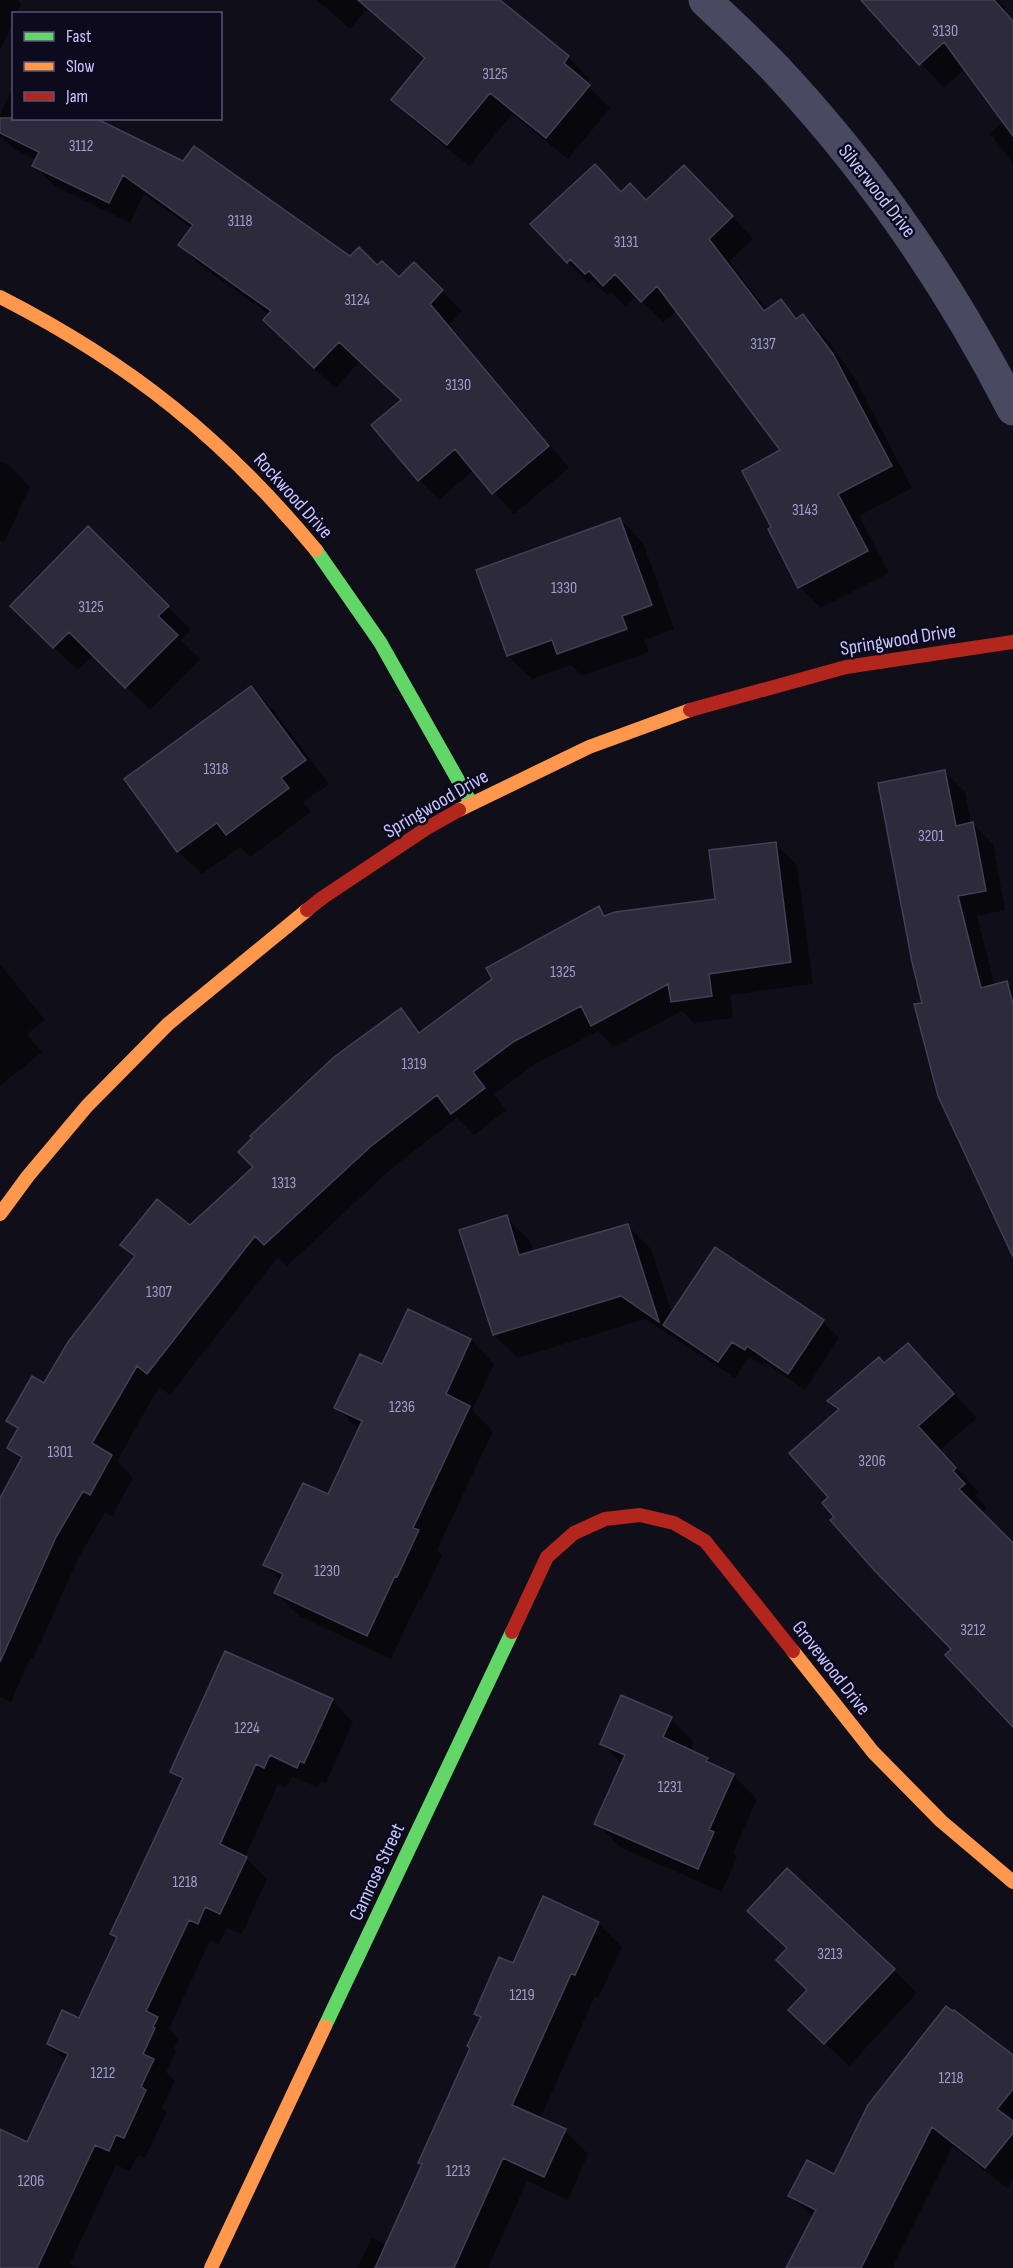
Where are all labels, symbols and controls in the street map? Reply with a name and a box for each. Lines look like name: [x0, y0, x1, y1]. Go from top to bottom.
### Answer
legend: [12, 12, 222, 120]
house number: 3130: [932, 22, 958, 41]
text: Fast: [66, 26, 92, 47]
text: Slow: [66, 56, 95, 77]
house number: 3125: [482, 65, 508, 84]
text: Jam: [65, 86, 88, 107]
house number: 3112: [69, 137, 93, 156]
street label: Silverwood Drive: [833, 140, 921, 242]
house number: 3118: [228, 212, 252, 231]
house number: 3131: [614, 233, 639, 252]
house number: 3124: [344, 291, 370, 310]
house number: 3137: [750, 335, 776, 354]
house number: 3130: [445, 376, 471, 395]
street label: Rockwood Drive: [248, 448, 338, 544]
house number: 3143: [792, 501, 818, 520]
house number: 1330: [551, 579, 577, 598]
house number: 3125: [78, 598, 104, 617]
street label: Springwood Drive: [838, 619, 958, 661]
house number: 1318: [204, 760, 228, 779]
street label: Springwood Drive: [379, 764, 493, 844]
house number: 3201: [918, 827, 944, 846]
house number: 1325: [550, 963, 576, 982]
house number: 1319: [402, 1055, 427, 1074]
house number: 1313: [272, 1174, 296, 1193]
house number: 1307: [146, 1283, 173, 1302]
house number: 1236: [389, 1398, 415, 1417]
house number: 1301: [47, 1443, 73, 1462]
house number: 3206: [858, 1452, 886, 1471]
house number: 1230: [314, 1562, 340, 1581]
street label: Grovewood Drive: [787, 1616, 875, 1720]
house number: 3212: [960, 1621, 986, 1640]
house number: 1224: [234, 1719, 260, 1738]
house number: 1231: [658, 1778, 683, 1797]
street label: Camrose Street: [344, 1820, 410, 1924]
house number: 1218: [172, 1873, 198, 1892]
house number: 3213: [817, 1945, 843, 1964]
house number: 1219: [509, 1986, 535, 2005]
house number: 1212: [91, 2064, 115, 2083]
house number: 1218: [938, 2069, 964, 2088]
house number: 1213: [446, 2162, 470, 2181]
house number: 1206: [18, 2172, 44, 2191]

